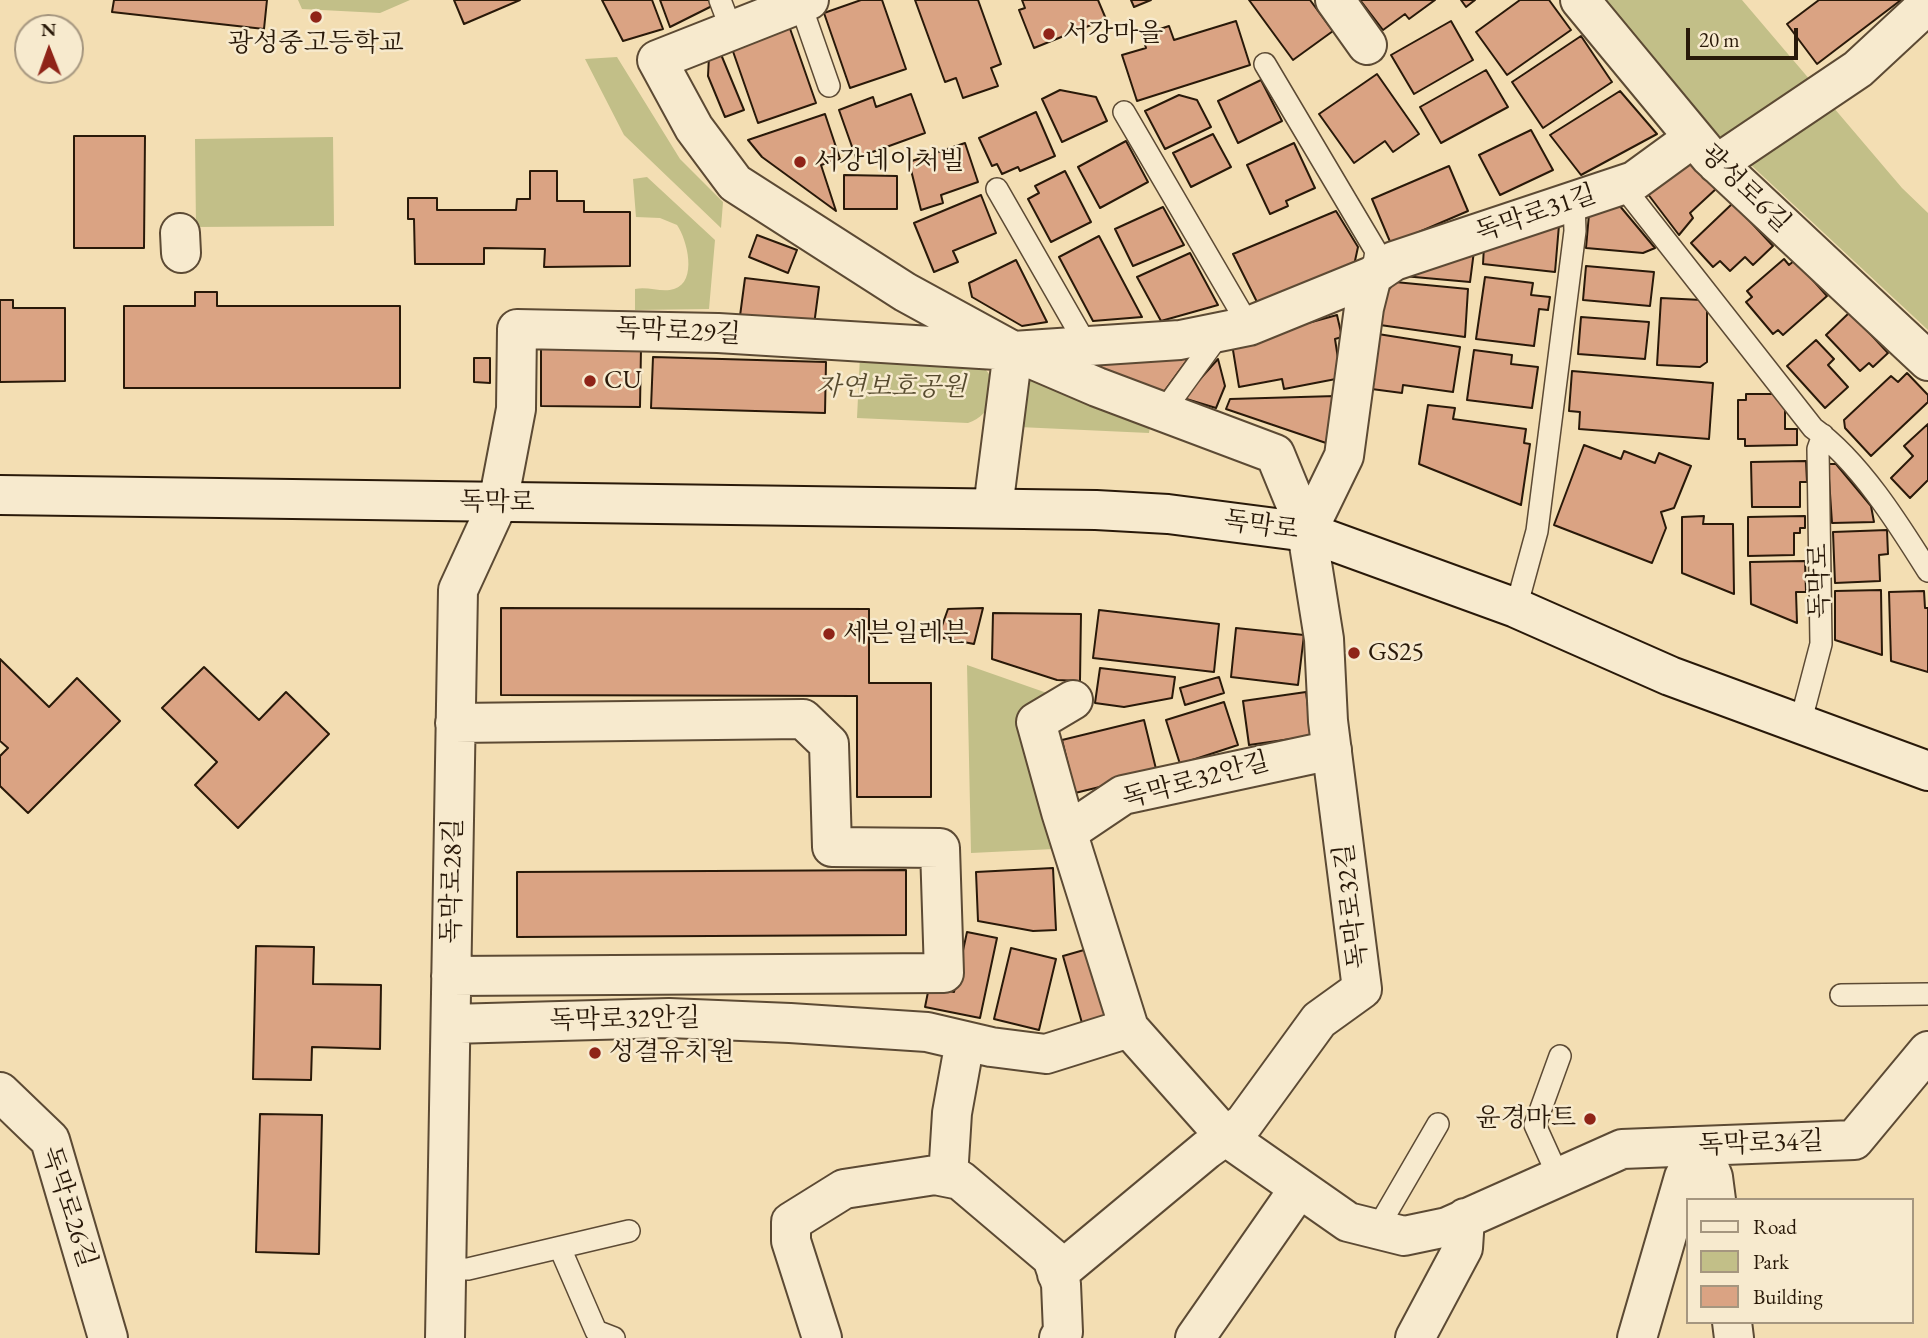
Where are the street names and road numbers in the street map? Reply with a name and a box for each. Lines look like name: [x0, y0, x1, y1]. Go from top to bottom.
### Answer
street label: 광성로6길: [1694, 139, 1796, 239]
street label: 독막로31길: [1472, 179, 1600, 249]
street label: 독막로29길: [615, 313, 741, 351]
street label: 독막로: [459, 487, 535, 519]
street label: 독막로: [1222, 505, 1300, 547]
street label: 독막로: [1804, 543, 1836, 619]
street label: 독막로32안길: [1119, 746, 1273, 816]
street label: 독막로28길: [436, 818, 470, 944]
street label: 독막로32길: [1329, 842, 1375, 970]
street label: 독막로32안길: [549, 1003, 701, 1037]
street label: 독막로34길: [1698, 1126, 1824, 1162]
street label: 독막로26길: [34, 1143, 102, 1271]

